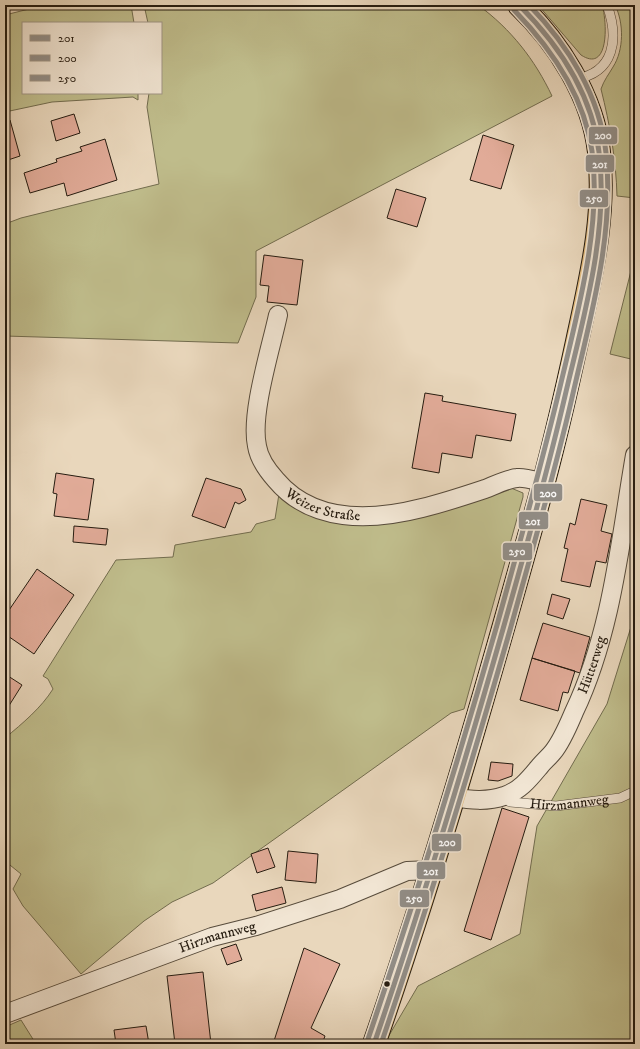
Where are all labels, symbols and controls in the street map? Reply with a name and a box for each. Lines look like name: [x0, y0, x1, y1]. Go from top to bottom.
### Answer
legend: [22, 22, 162, 94]
text: 201: [58, 31, 75, 46]
text: 200: [58, 51, 77, 66]
text: 250: [58, 71, 76, 86]
line badge: 200: [588, 126, 618, 145]
text: 200: [594, 129, 612, 143]
line badge: 201: [585, 154, 615, 173]
text: 201: [592, 158, 608, 172]
line badge: 250: [579, 189, 609, 208]
text: 250: [586, 192, 602, 206]
line badge: 200: [533, 483, 563, 502]
street label: Weizer Straße: [281, 484, 361, 525]
text: 200: [539, 487, 557, 501]
line badge: 201: [518, 511, 549, 530]
text: 201: [525, 515, 541, 529]
line badge: 250: [502, 542, 533, 561]
text: 250: [509, 545, 525, 559]
street label: Hütterweg: [574, 634, 610, 697]
street label: Hirzmannweg: [529, 790, 610, 815]
line badge: 200: [431, 833, 462, 852]
text: 200: [438, 836, 456, 850]
line badge: 201: [416, 861, 446, 880]
text: 201: [423, 865, 439, 879]
line badge: 250: [399, 889, 430, 908]
text: 250: [406, 892, 422, 906]
street label: Hirzmannweg: [177, 917, 258, 957]
unlabelled marker: [382, 979, 392, 989]

